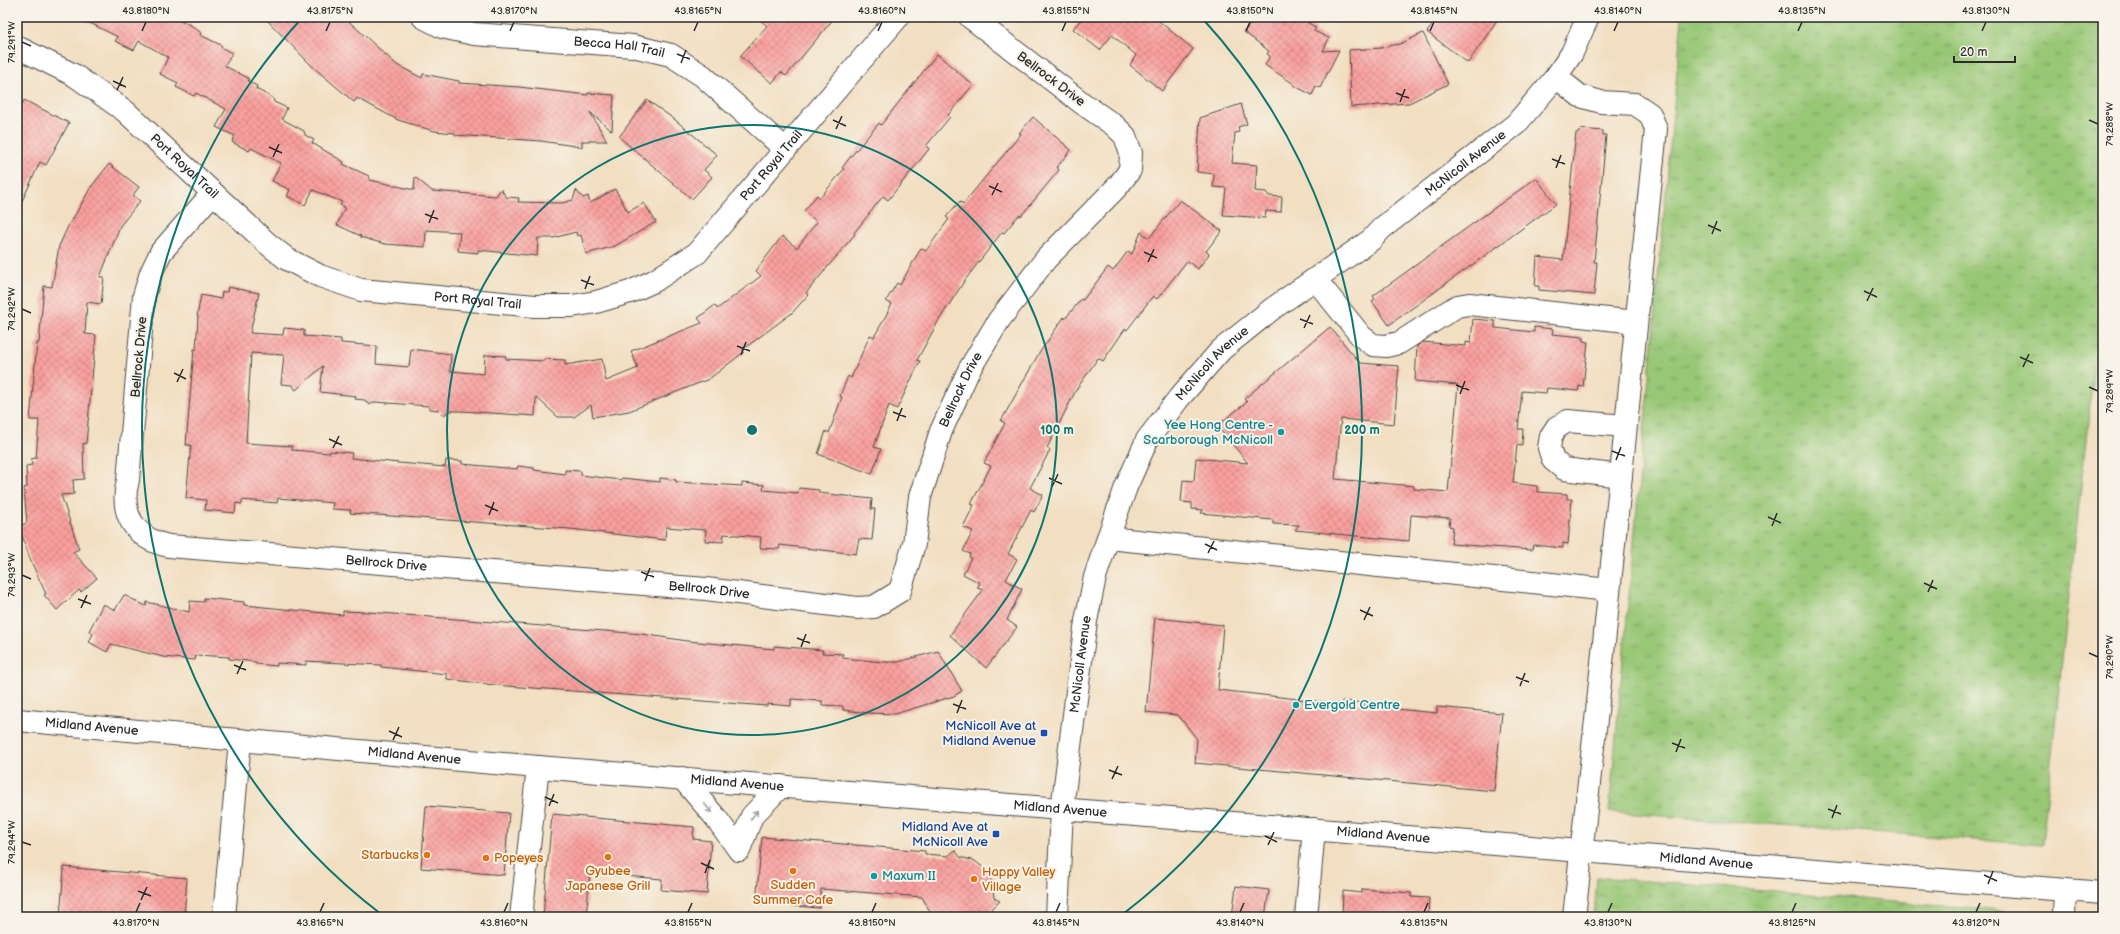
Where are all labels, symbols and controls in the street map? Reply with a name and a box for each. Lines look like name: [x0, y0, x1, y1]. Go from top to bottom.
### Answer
text: 43.8180°N: [122, 5, 170, 17]
text: 43.8175°N: [307, 5, 353, 17]
text: 43.8170°N: [491, 5, 537, 17]
text: 43.8165°N: [674, 5, 722, 17]
text: 43.8160°N: [858, 5, 906, 17]
text: 43.8155°N: [1042, 5, 1090, 17]
text: 43.8150°N: [1226, 5, 1274, 17]
text: 43.8145°N: [1410, 5, 1458, 17]
text: 43.8140°N: [1594, 5, 1642, 17]
text: 43.8135°N: [1778, 5, 1826, 17]
text: 43.8130°N: [1962, 5, 2010, 17]
text: 79.291°W: [6, 21, 18, 63]
street label: Becca Hall Trail: [573, 34, 666, 61]
scale bar: [1954, 38, 2015, 64]
text: 20 m: [1960, 45, 1987, 60]
street label: Bellrock Drive: [1014, 48, 1089, 110]
text: 79.288°W: [2104, 102, 2116, 146]
street label: McNicoll Avenue: [1422, 126, 1510, 200]
street label: Port Royal Trail: [737, 127, 806, 204]
street label: Port Royal Trail: [147, 130, 222, 202]
text: 79.292°W: [6, 287, 18, 331]
street label: Port Royal Trail: [433, 289, 522, 313]
street label: Bellrock Drive: [127, 315, 151, 398]
street label: McNicoll Avenue: [1172, 323, 1252, 404]
street label: Bellrock Drive: [936, 349, 986, 430]
text: 79.289°W: [2104, 369, 2116, 413]
place label: Yee Hong Centre - Scarborough McNicoll: [1143, 417, 1273, 448]
centre of rings: [745, 423, 759, 437]
text: 100 m: [1040, 423, 1074, 438]
text: 200 m: [1344, 423, 1380, 438]
marker: Yee Hong Centre - Scarborough McNicoll: [1276, 427, 1286, 437]
street label: Bellrock Drive: [345, 552, 428, 575]
text: 79.293°W: [6, 553, 18, 597]
street label: Bellrock Drive: [668, 578, 751, 602]
street label: McNicoll Avenue: [1066, 614, 1095, 714]
text: 79.290°W: [2104, 635, 2116, 679]
place label: Evergold Centre: [1304, 697, 1400, 713]
marker: Evergold Centre: [1291, 700, 1301, 710]
street label: Midland Avenue: [44, 715, 139, 739]
place label: McNicoll Ave at Midland Avenue: [942, 718, 1036, 749]
marker: McNicoll Ave at Midland Avenue: [1039, 728, 1049, 738]
street label: Midland Avenue: [367, 744, 462, 768]
street label: Midland Avenue: [690, 771, 785, 795]
street label: Midland Avenue: [1013, 797, 1108, 821]
one-way arrow: [703, 803, 712, 813]
one-way arrow: [750, 809, 758, 820]
place label: Midland Ave at McNicoll Ave: [902, 819, 988, 850]
text: 79.294°W: [6, 820, 18, 864]
street label: Midland Avenue: [1336, 823, 1431, 847]
marker: Midland Ave at McNicoll Ave: [991, 829, 1001, 839]
place label: Starbucks: [361, 847, 420, 863]
street label: Midland Avenue: [1659, 849, 1754, 873]
marker: Starbucks: [422, 850, 432, 860]
place label: Popeyes: [494, 850, 544, 866]
marker: Gyubee Japanese Grill: [603, 852, 613, 862]
marker: Popeyes: [481, 853, 491, 863]
place label: Gyubee Japanese Grill: [566, 863, 650, 894]
place label: Happy Valley Village: [982, 864, 1056, 895]
marker: Sudden Summer Cafe: [788, 866, 798, 876]
place label: Maxum II: [882, 868, 936, 884]
marker: Maxum II: [869, 871, 879, 881]
marker: Happy Valley Village: [969, 874, 979, 884]
place label: Sudden Summer Cafe: [753, 877, 833, 908]
text: 43.8170°N: [113, 917, 159, 929]
text: 43.8165°N: [296, 917, 344, 929]
text: 43.8160°N: [480, 917, 528, 929]
text: 43.8155°N: [664, 917, 712, 929]
text: 43.8150°N: [848, 917, 896, 929]
text: 43.8145°N: [1032, 917, 1080, 929]
text: 43.8140°N: [1216, 917, 1264, 929]
text: 43.8135°N: [1400, 917, 1448, 929]
text: 43.8130°N: [1584, 917, 1632, 929]
text: 43.8125°N: [1768, 917, 1816, 929]
text: 43.8120°N: [1952, 917, 2000, 929]

